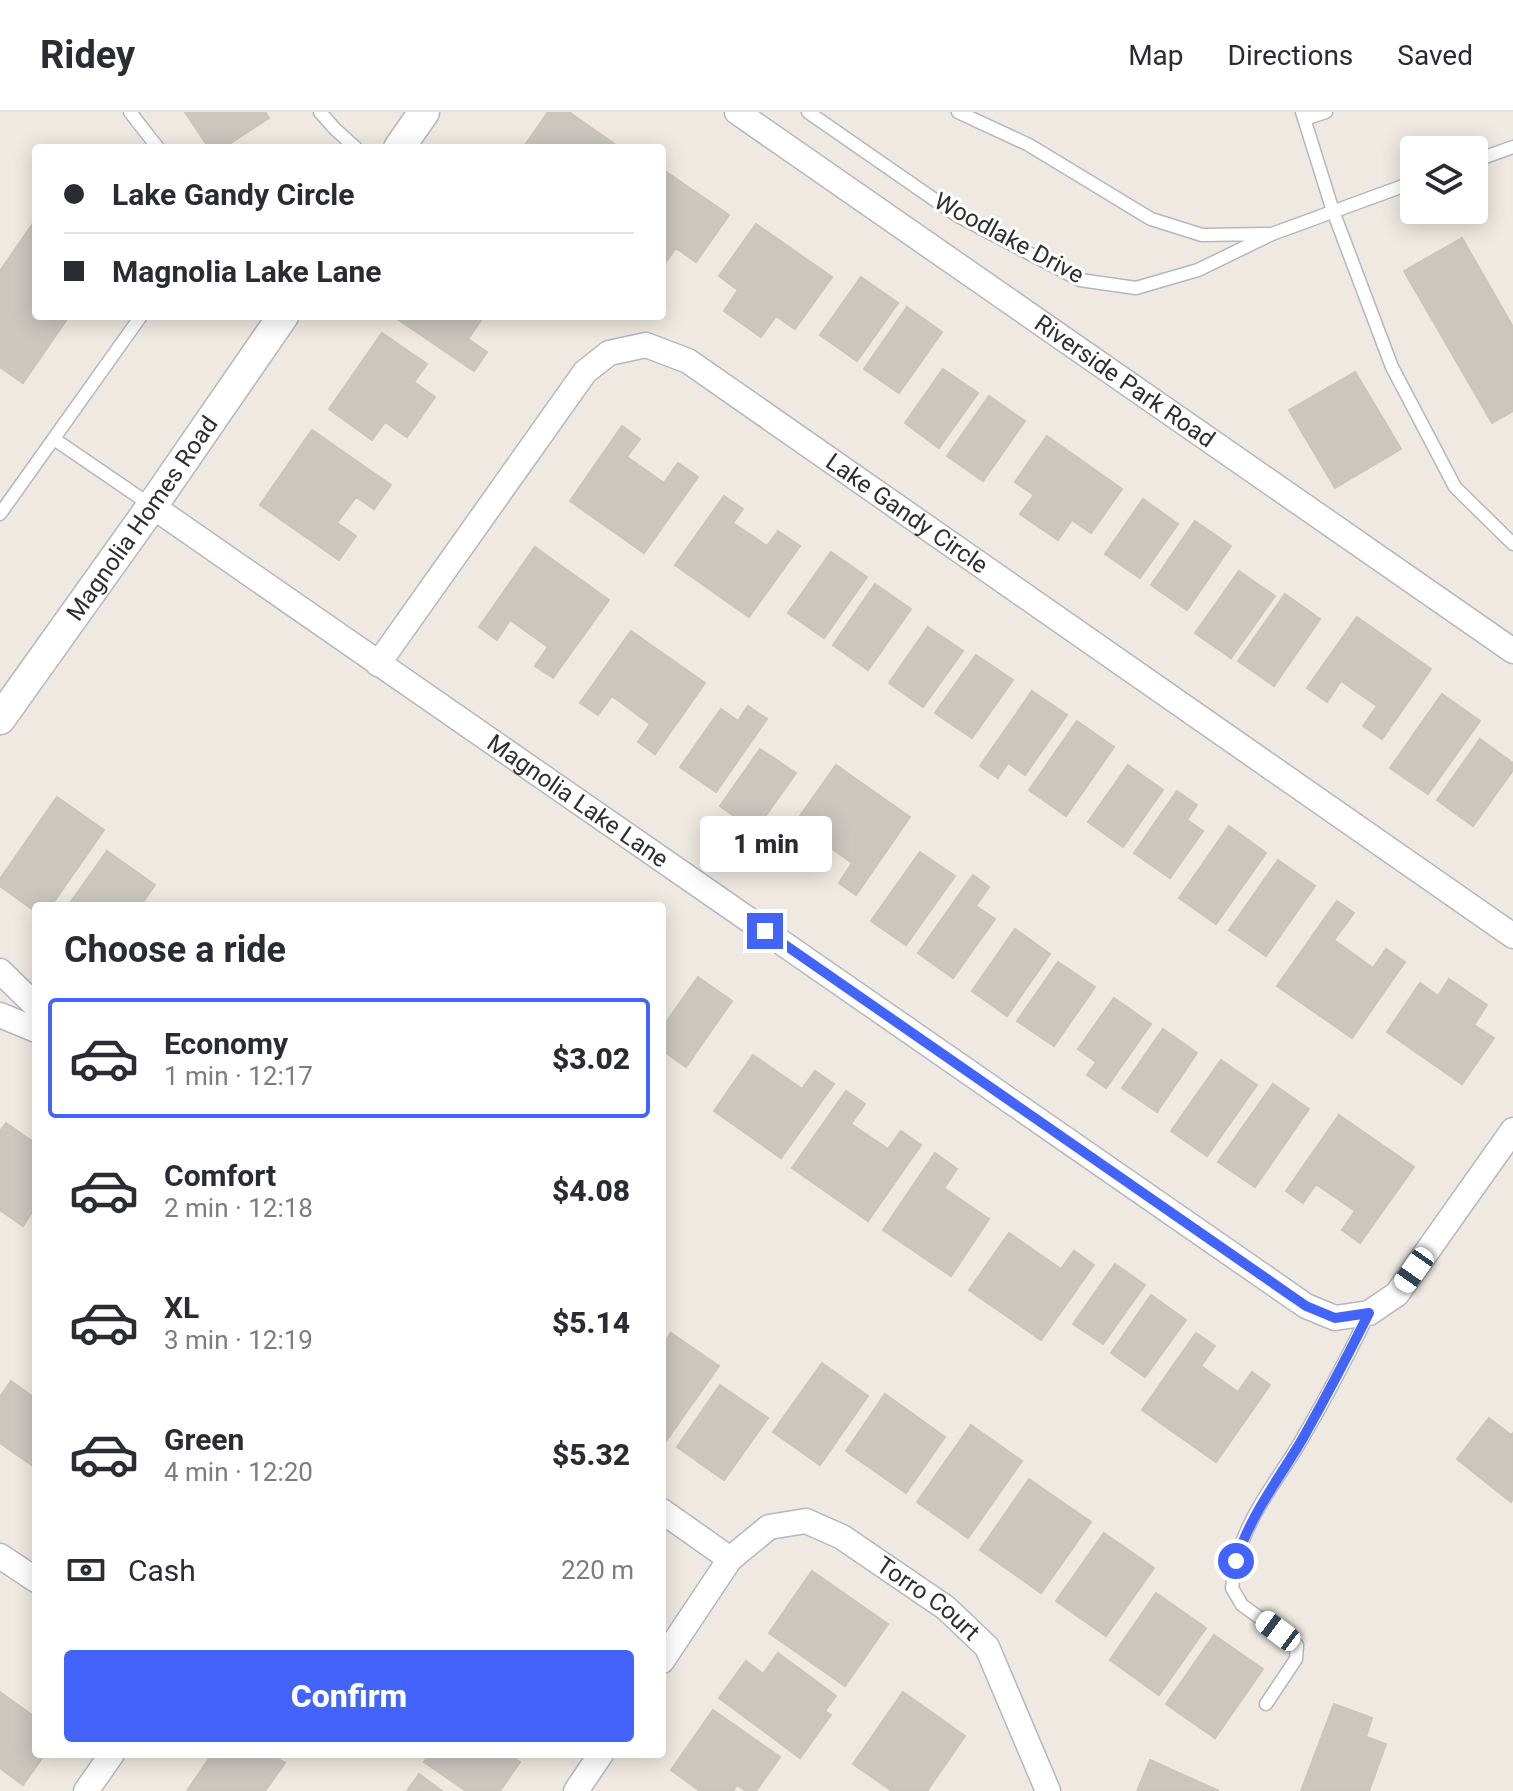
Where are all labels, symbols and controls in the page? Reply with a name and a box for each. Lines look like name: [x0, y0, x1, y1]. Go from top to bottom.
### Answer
text: Ridey: [40, 33, 135, 77]
text: Map: [1128, 39, 1184, 72]
text: Directions: [1228, 39, 1353, 72]
text: Saved: [1397, 39, 1473, 72]
map controls: [1400, 136, 1488, 224]
button: layers: [1400, 136, 1488, 224]
text: Lake Gandy Circle: [112, 177, 355, 212]
street label: Woodlake Drive: [929, 187, 1089, 289]
text: Magnolia Lake Lane: [112, 254, 382, 289]
street label: Riverside Park Road: [1029, 309, 1220, 453]
street label: Magnolia Homes Road: [61, 411, 224, 626]
street label: Lake Gandy Circle: [821, 447, 993, 579]
street label: Magnolia Lake Lane: [482, 729, 674, 874]
callout: 1 min: [699, 815, 831, 871]
text: 1 min: [733, 829, 799, 859]
route end: [747, 913, 783, 949]
text: Choose a ride: [64, 929, 286, 971]
icon: car: [68, 1022, 140, 1094]
text: Economy: [164, 1026, 288, 1061]
text: $3.02: [552, 1041, 630, 1076]
text: 1 min · 12:17: [164, 1061, 313, 1091]
icon: car: [68, 1154, 140, 1226]
text: Comfort: [164, 1158, 276, 1193]
text: $4.08: [552, 1173, 630, 1208]
text: 2 min · 12:18: [164, 1193, 313, 1223]
car: [1390, 1243, 1438, 1297]
icon: car: [68, 1286, 140, 1358]
text: XL: [164, 1290, 199, 1325]
text: $5.14: [552, 1305, 630, 1340]
text: 3 min · 12:19: [164, 1325, 313, 1355]
icon: car: [68, 1418, 140, 1490]
text: Green: [164, 1422, 244, 1457]
text: $5.32: [552, 1437, 630, 1472]
text: 4 min · 12:20: [164, 1457, 313, 1487]
route start: [1218, 1543, 1254, 1579]
icon: cash: [64, 1548, 108, 1592]
street label: Torro Court: [871, 1551, 985, 1646]
text: Cash: [128, 1553, 196, 1588]
text: 220 m: [561, 1555, 634, 1585]
car: [1252, 1607, 1304, 1655]
button: Confirm: [64, 1650, 634, 1742]

